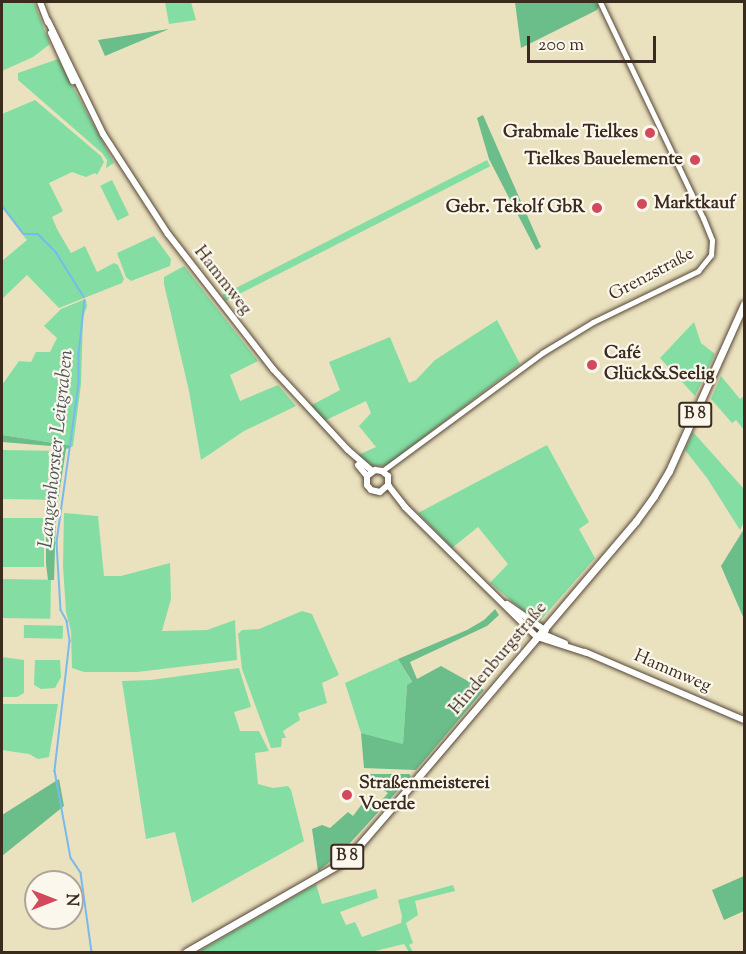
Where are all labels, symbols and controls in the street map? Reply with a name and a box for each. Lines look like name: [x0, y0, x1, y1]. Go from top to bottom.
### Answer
scale bar: [530, 24, 659, 62]
text: 200 m: [538, 33, 584, 59]
place label: Grabmale Tielkes: [503, 122, 638, 144]
marker: Grabmale Tielkes: [643, 126, 657, 140]
place label: Tielkes Bauelemente: [525, 149, 683, 171]
marker: Tielkes Bauelemente: [688, 153, 702, 167]
place label: Marktkauf: [654, 193, 735, 215]
place label: Gebr. Tekolf GbR: [446, 197, 585, 219]
marker: Marktkauf: [635, 197, 649, 211]
marker: Gebr. Tekolf GbR: [590, 201, 604, 215]
street label: Hammweg: [188, 242, 256, 320]
street label: Grenzstraße: [606, 244, 698, 306]
place label: Café Glück&Seelig: [604, 344, 715, 386]
water label: Langenhorster Leitgraben: [35, 349, 79, 549]
marker: Café Glück&Seelig: [585, 358, 599, 372]
road number: B 8: [677, 402, 713, 428]
street label: Hindenburgstraße: [446, 598, 552, 720]
street label: Hammweg: [630, 646, 714, 698]
place label: Straßenmeisterei Voerde: [359, 774, 490, 816]
marker: Straßenmeisterei Voerde: [340, 788, 354, 802]
road number: B 8: [329, 844, 365, 870]
north arrow: [24, 870, 84, 930]
text: N: [59, 894, 82, 906]

